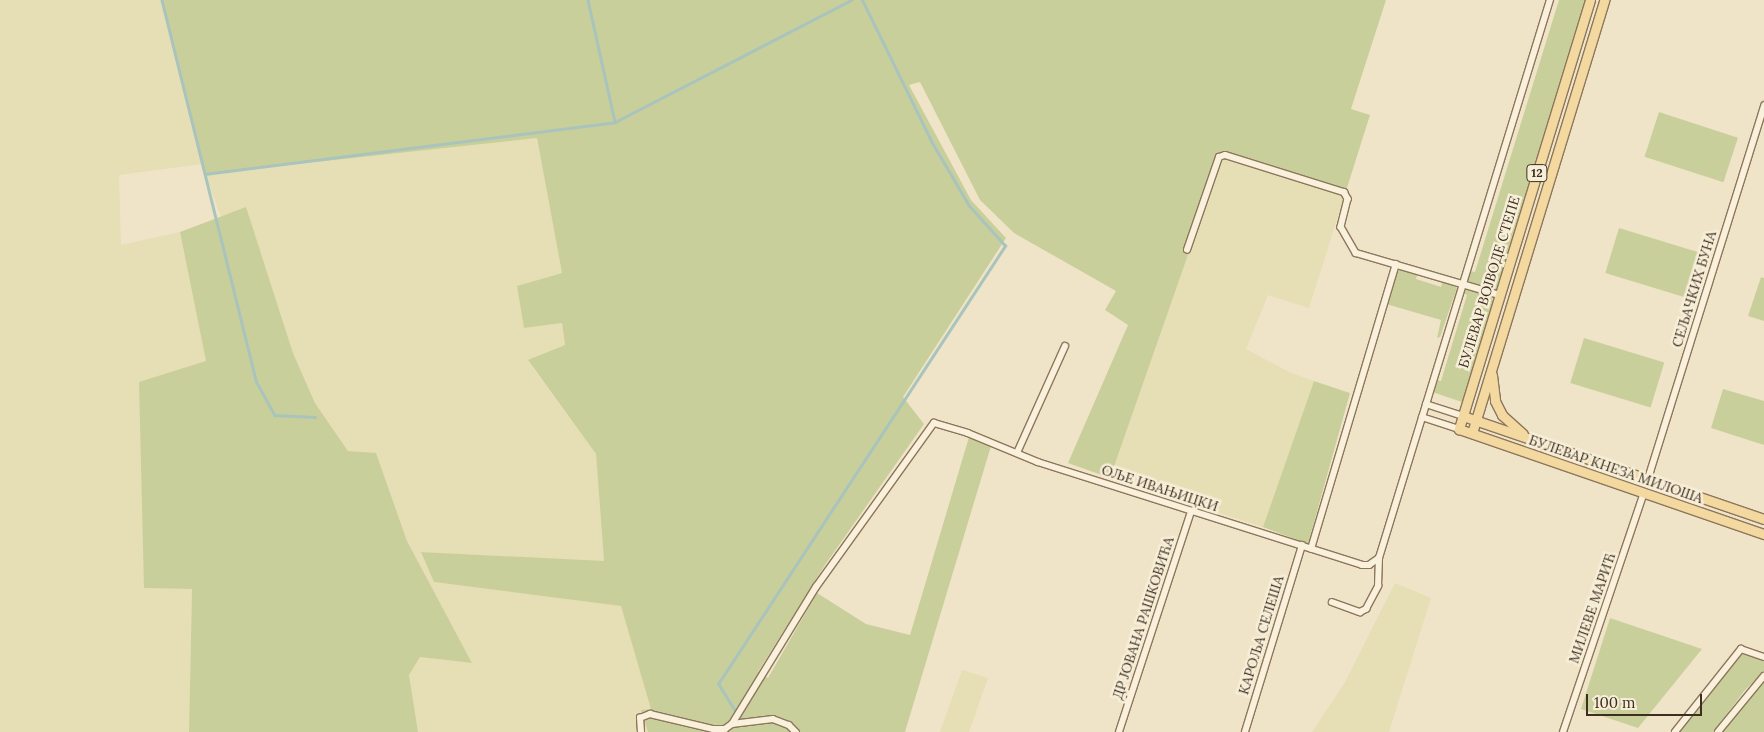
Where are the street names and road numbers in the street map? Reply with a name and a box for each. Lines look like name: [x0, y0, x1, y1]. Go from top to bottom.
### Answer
road number: 12: [1526, 164, 1548, 182]
street label: БУЛЕВАР ВОЈВОДЕ СТЕПЕ: [1455, 194, 1523, 370]
street label: СЕЉАЧКИХ БУНА: [1668, 229, 1720, 349]
street label: БУЛЕВАР КНЕЗА МИЛОША: [1527, 431, 1705, 507]
street label: ОЉЕ ИВАЊИЦКИ: [1100, 461, 1220, 515]
street label: ДР ЈОВАНА РАШКОВИЋА: [1109, 535, 1177, 701]
street label: МИЛЕВЕ МАРИЋ: [1565, 551, 1619, 665]
street label: КАРОЉА СЕЛЕША: [1235, 573, 1287, 697]

